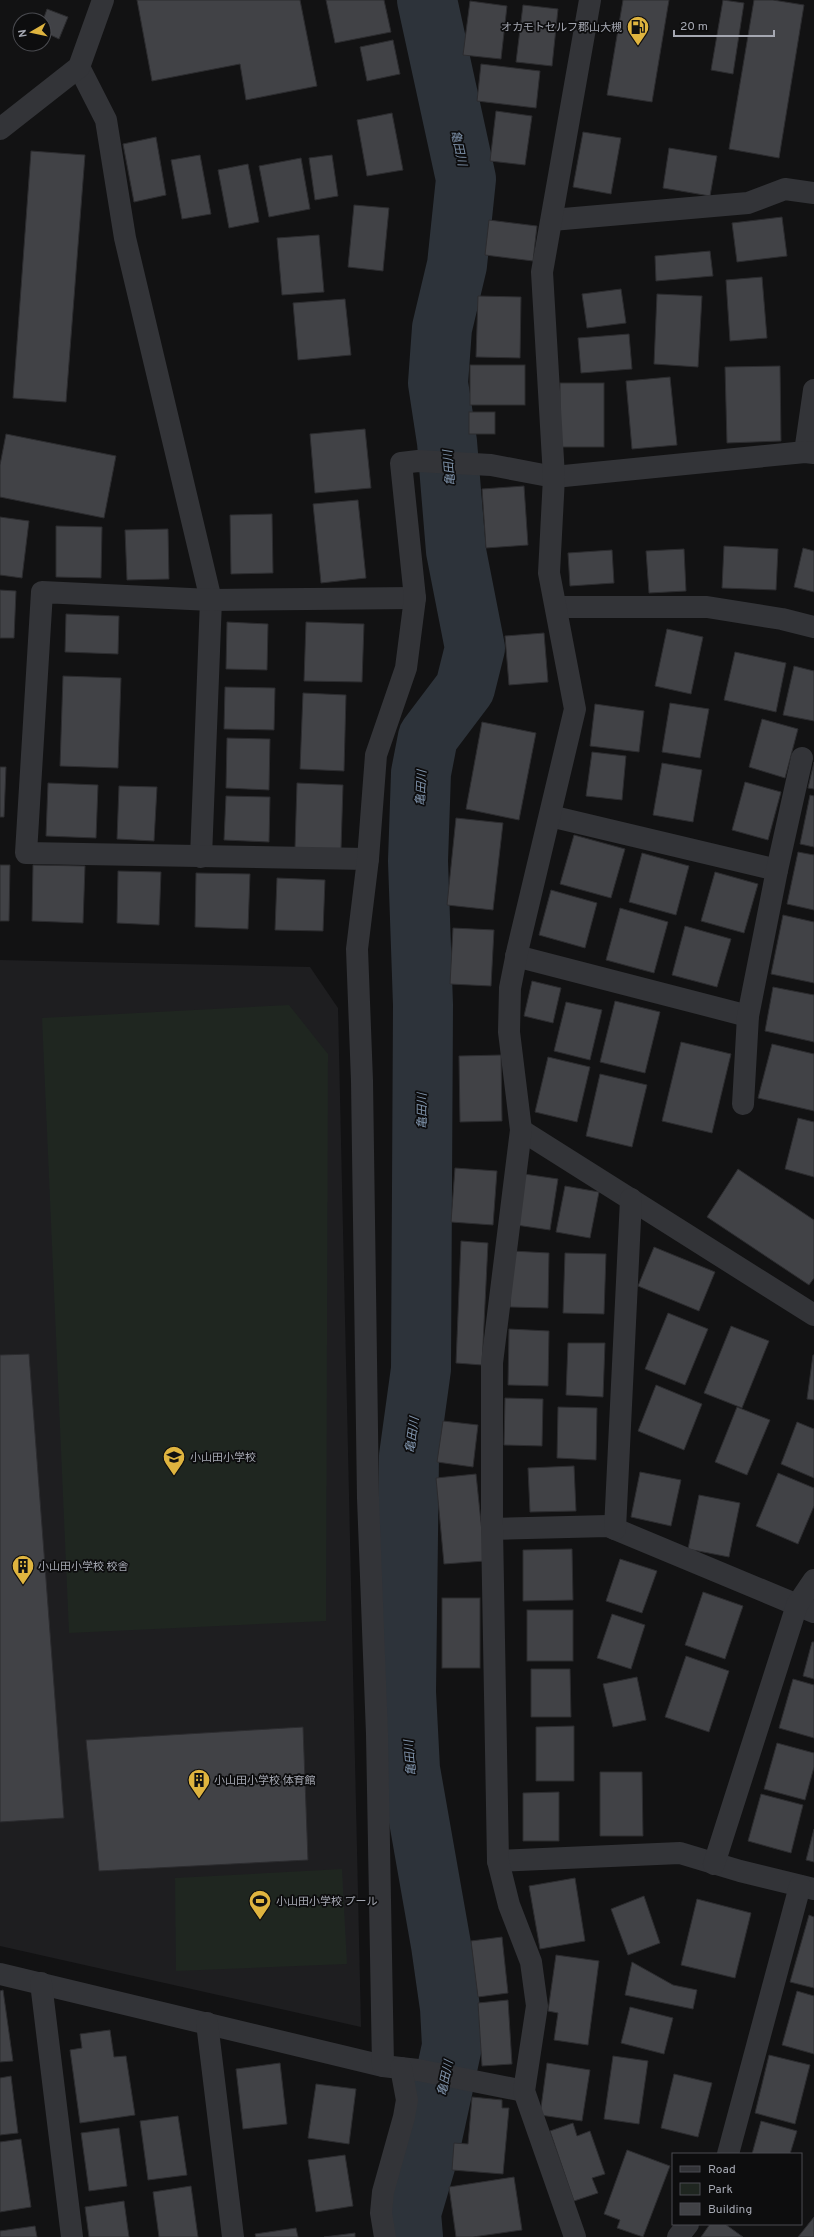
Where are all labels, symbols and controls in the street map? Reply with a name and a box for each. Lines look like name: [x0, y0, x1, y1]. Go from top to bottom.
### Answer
north arrow: [12, 12, 52, 52]
scale bar: [674, 12, 774, 38]
fuel station icon: オカモトセルフ郡山大槻: [625, 14, 651, 47]
text: 20 m: [680, 19, 708, 35]
place label: オカモトセルフ郡山大槻: [501, 21, 622, 35]
text: N: [16, 28, 31, 38]
water label: 亀田川: [446, 129, 470, 169]
water label: 亀田川: [440, 447, 460, 487]
water label: 亀田川: [413, 768, 431, 806]
water label: 亀田川: [415, 1091, 431, 1129]
water label: 亀田川: [403, 1414, 424, 1454]
school or university icon: 小山田小学校: [161, 1444, 187, 1477]
place label: 小山田小学校: [190, 1451, 256, 1465]
building icon: 小山田小学校 校舎: [10, 1553, 36, 1586]
place label: 小山田小学校 校舎: [38, 1560, 129, 1574]
water label: 亀田川: [401, 1737, 421, 1777]
building icon: 小山田小学校 体育館: [186, 1767, 212, 1800]
place label: 小山田小学校 体育館: [214, 1774, 316, 1788]
sports icon: 小山田小学校 プール: [247, 1888, 273, 1921]
place label: 小山田小学校 プール: [276, 1895, 378, 1909]
water label: 亀田川: [434, 2057, 458, 2097]
legend: [672, 2153, 802, 2225]
text: Road: [708, 2162, 736, 2178]
text: Park: [708, 2182, 733, 2198]
text: Building: [708, 2202, 752, 2218]

